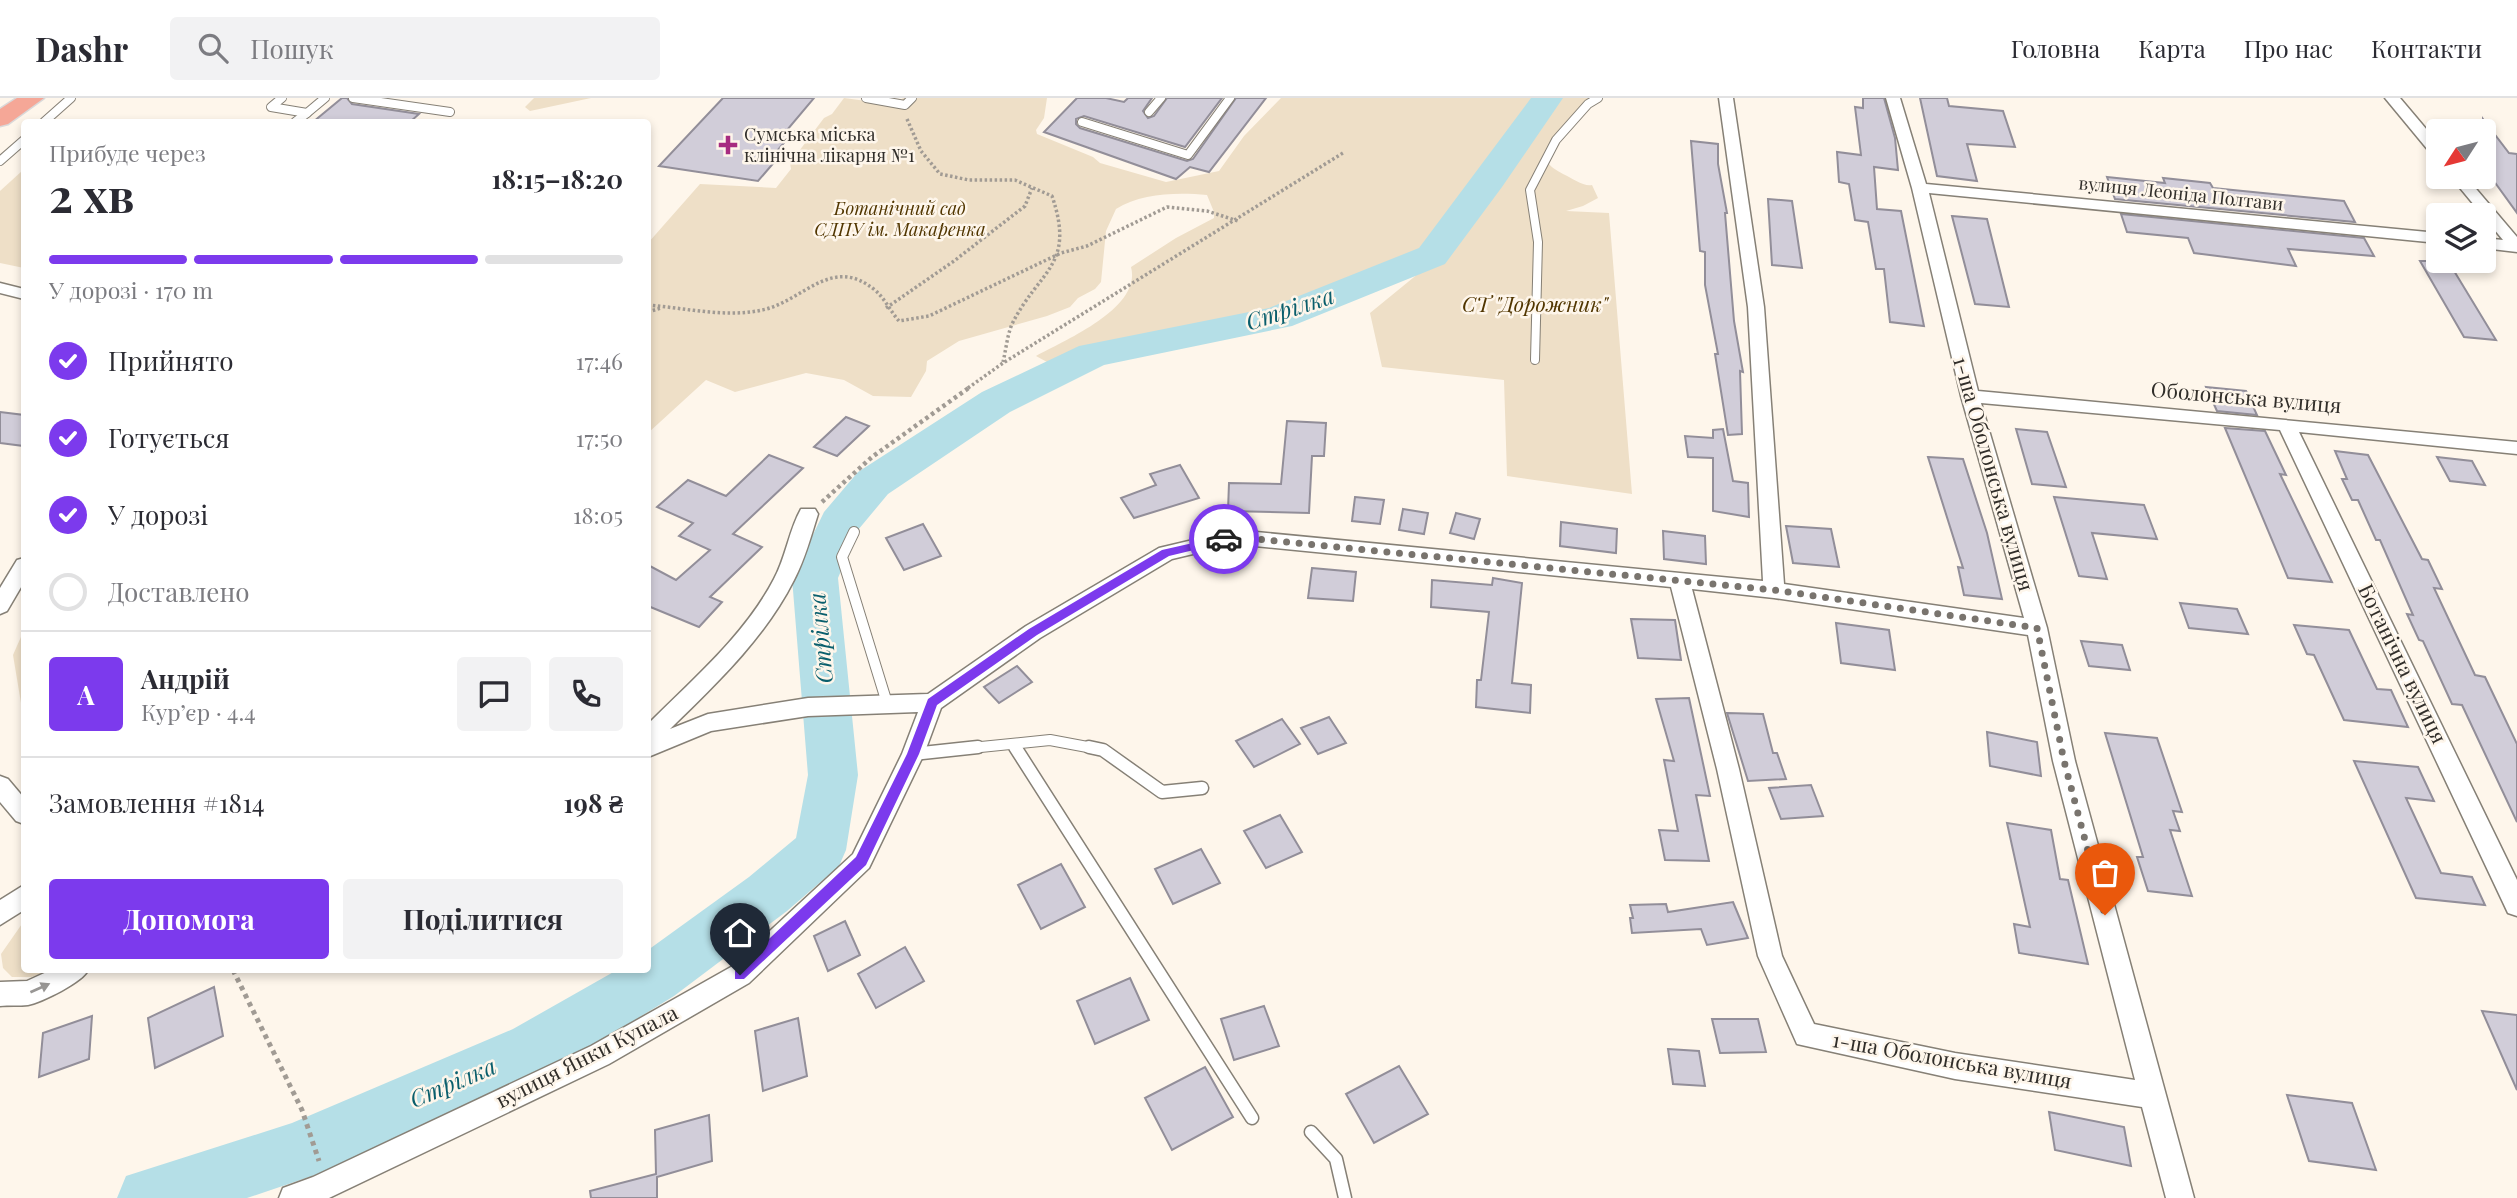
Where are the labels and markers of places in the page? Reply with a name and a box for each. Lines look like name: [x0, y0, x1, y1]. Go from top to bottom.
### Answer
place label: Сумська міська клінічна лікарня №1: [744, 122, 915, 167]
marker: Сумська міська клінічна лікарня №1: [718, 135, 738, 155]
pin: [2075, 843, 2135, 915]
pin: [710, 903, 770, 975]

